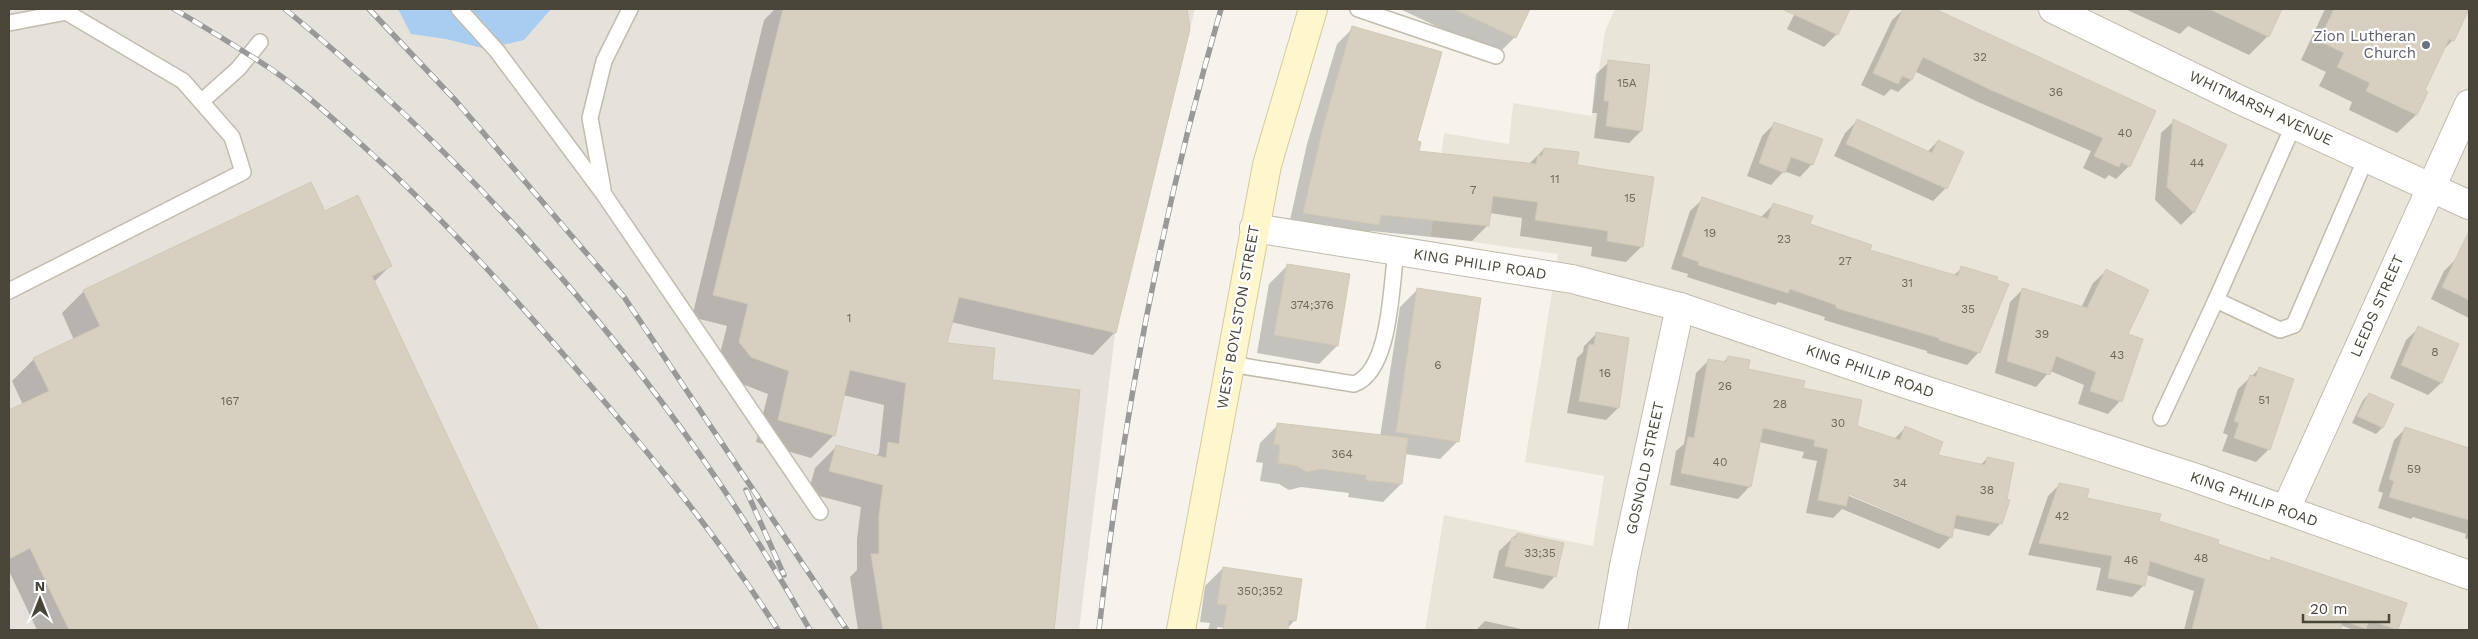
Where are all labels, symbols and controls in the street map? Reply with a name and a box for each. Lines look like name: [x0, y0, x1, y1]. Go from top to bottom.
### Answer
place label: Zion Lutheran Church: [2313, 27, 2416, 62]
marker: Zion Lutheran Church: [2420, 39, 2432, 51]
house number: 32: [1973, 50, 1987, 64]
street label: WHITMARSH AVENUE: [2186, 67, 2336, 149]
house number: 15A: [1617, 76, 1637, 90]
house number: 36: [2049, 85, 2063, 99]
house number: 40: [2118, 126, 2132, 140]
house number: 44: [2190, 156, 2204, 170]
house number: 11: [1550, 172, 1560, 186]
house number: 7: [1470, 183, 1477, 197]
house number: 15: [1624, 191, 1636, 205]
street label: WEST BOYLSTON STREET: [1213, 224, 1263, 410]
house number: 19: [1704, 226, 1716, 240]
house number: 23: [1777, 232, 1791, 246]
street label: KING PHILIP ROAD: [1412, 245, 1548, 283]
street label: LEEDS STREET: [2346, 252, 2408, 360]
house number: 27: [1838, 254, 1852, 268]
house number: 31: [1901, 276, 1913, 290]
house number: 374;376: [1290, 298, 1334, 312]
house number: 35: [1961, 302, 1975, 316]
house number: 1: [847, 311, 851, 325]
house number: 39: [2035, 327, 2049, 341]
street label: KING PHILIP ROAD: [1803, 341, 1937, 401]
house number: 8: [2431, 345, 2439, 359]
house number: 43: [2110, 348, 2124, 362]
house number: 6: [1434, 358, 1442, 372]
house number: 16: [1599, 366, 1611, 380]
house number: 26: [1718, 379, 1732, 393]
house number: 51: [2258, 393, 2270, 407]
house number: 167: [221, 394, 240, 408]
house number: 28: [1773, 397, 1787, 411]
street label: GOSNOLD STREET: [1622, 400, 1668, 536]
house number: 30: [1831, 416, 1845, 430]
house number: 364: [1331, 447, 1353, 461]
house number: 40: [1713, 455, 1727, 469]
house number: 59: [2407, 462, 2421, 476]
street label: KING PHILIP ROAD: [2188, 468, 2320, 530]
house number: 34: [1893, 476, 1907, 490]
house number: 38: [1980, 483, 1994, 497]
house number: 42: [2055, 509, 2069, 523]
house number: 33;35: [1524, 546, 1556, 560]
house number: 48: [2194, 551, 2208, 565]
house number: 46: [2124, 553, 2138, 567]
north arrow: [15, 574, 65, 624]
text: N: [35, 578, 45, 594]
house number: 350;352: [1237, 584, 1283, 598]
scale bar: [2303, 592, 2389, 624]
text: 20 m: [2310, 600, 2348, 618]

